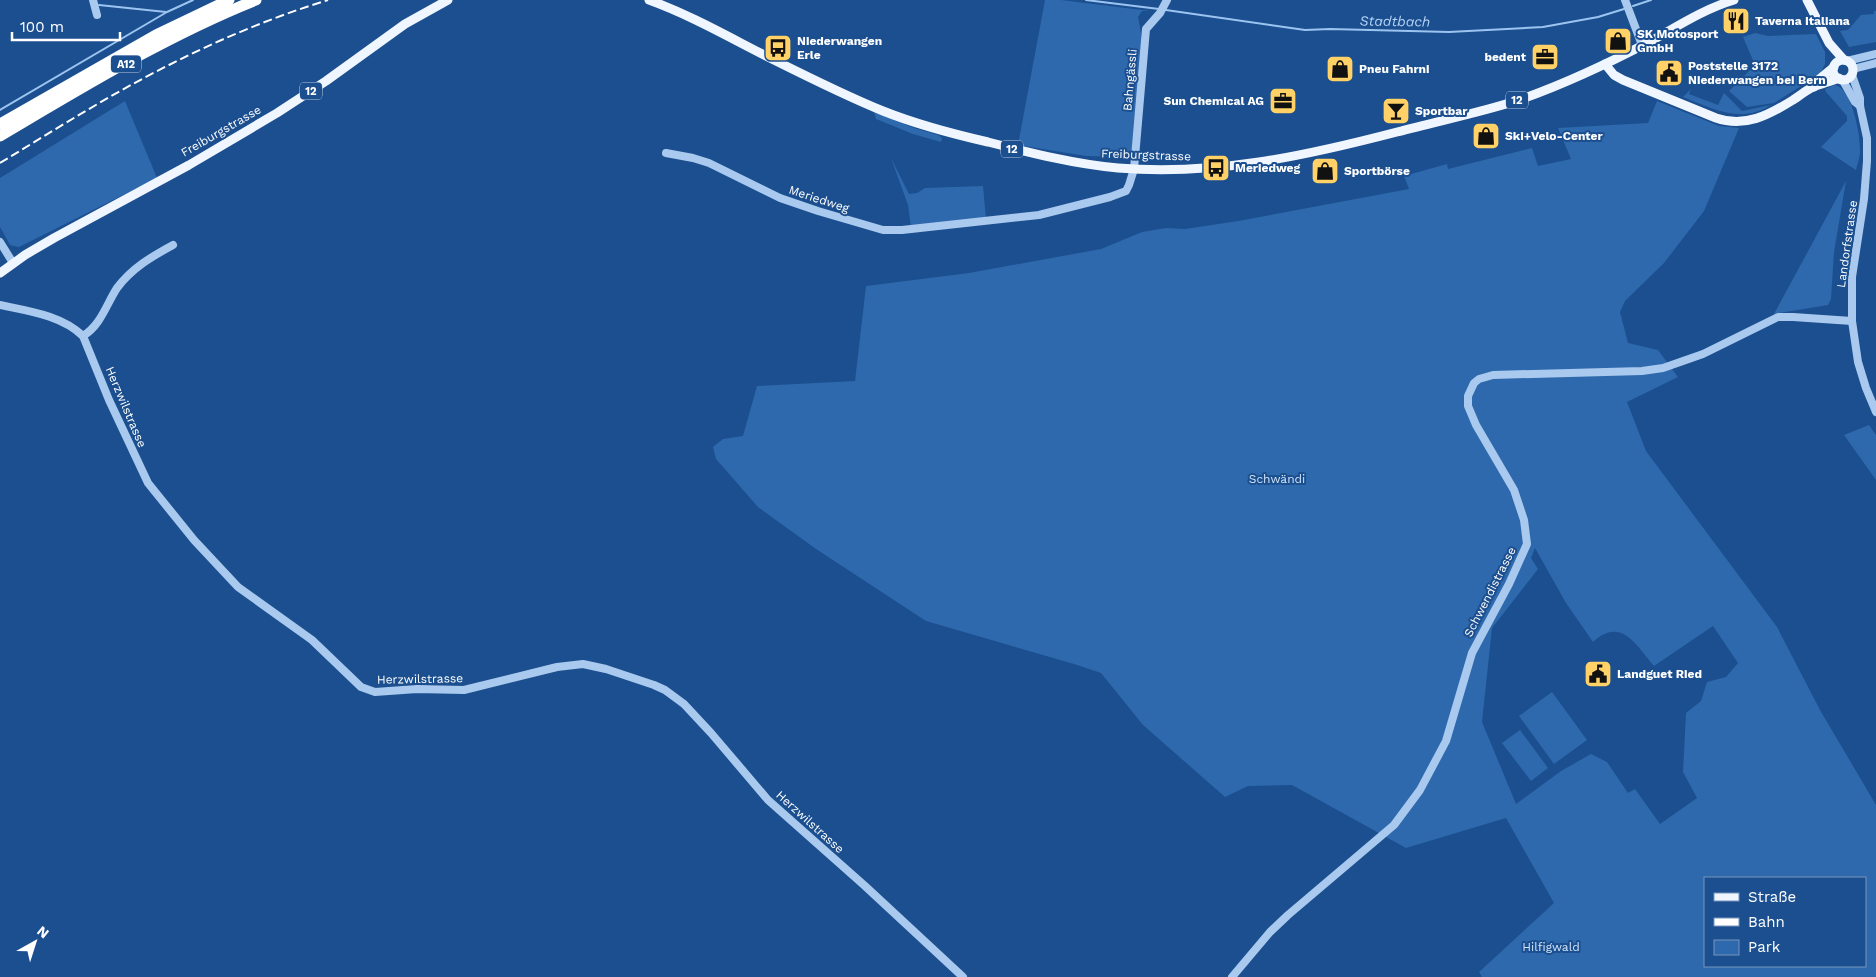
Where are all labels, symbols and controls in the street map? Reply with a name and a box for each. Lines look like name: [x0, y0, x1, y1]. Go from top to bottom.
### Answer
restaurant icon: Taverna Italiana: [1721, 6, 1751, 36]
scale bar: [12, 10, 120, 42]
water label: Stadtbach: [1360, 12, 1430, 30]
place label: Taverna Italiana: [1755, 14, 1850, 28]
text: 100 m: [20, 18, 64, 36]
shop icon: SK Motosport GmbH: [1603, 26, 1633, 56]
place label: SK Motosport GmbH: [1637, 27, 1719, 55]
bus stop icon: Niederwangen Erle: [763, 33, 793, 63]
place label: Niederwangen Erle: [797, 34, 882, 62]
office icon: bedent: [1530, 42, 1560, 72]
street label: Bahngässli: [1120, 48, 1140, 112]
place label: bedent: [1484, 50, 1527, 64]
shop icon: Pneu Fahrni: [1325, 54, 1355, 84]
road number: A12: [111, 56, 141, 72]
public building icon: Poststelle 3172 Niederwangen bei Bern: [1654, 58, 1684, 88]
place label: Poststelle 3172 Niederwangen bei Bern: [1688, 59, 1826, 87]
place label: Pneu Fahrni: [1359, 62, 1430, 76]
road number: 12: [300, 82, 322, 100]
office icon: Sun Chemical AG: [1268, 86, 1298, 116]
road number: 12: [1506, 92, 1528, 108]
place label: Sun Chemical AG: [1163, 94, 1264, 108]
bar icon: Sportbar: [1381, 96, 1411, 126]
street label: Freiburgstrasse: [179, 102, 264, 160]
place label: Sportbar: [1415, 104, 1468, 118]
shop icon: Ski+Velo-Center: [1471, 121, 1501, 151]
place label: Ski+Velo-Center: [1505, 129, 1604, 143]
road number: 12: [1001, 140, 1023, 158]
street label: Freiburgstrasse: [1101, 146, 1191, 164]
bus stop icon: Meriedweg: [1201, 153, 1231, 183]
shop icon: Sportbörse: [1310, 156, 1340, 186]
place label: Meriedweg: [1235, 161, 1301, 175]
place label: Sportbörse: [1344, 164, 1410, 178]
street label: Meriedweg: [787, 183, 852, 216]
street label: Landorfstrasse: [1834, 199, 1860, 289]
street label: Herzwilstrasse: [103, 365, 149, 450]
park label: Schwändi: [1249, 472, 1305, 486]
street label: Schwendistrasse: [1461, 545, 1519, 639]
public building icon: Landguet Ried: [1583, 659, 1613, 689]
place label: Landguet Ried: [1617, 667, 1702, 681]
street label: Herzwilstrasse: [377, 671, 463, 687]
street label: Herzwilstrasse: [773, 788, 847, 856]
legend: [1704, 877, 1866, 967]
text: Straße: [1748, 888, 1796, 906]
text: Bahn: [1748, 913, 1785, 931]
north arrow: [10, 917, 60, 967]
text: N: [34, 922, 52, 941]
text: Park: [1748, 938, 1781, 956]
park label: Hilfigwald: [1522, 940, 1580, 954]

